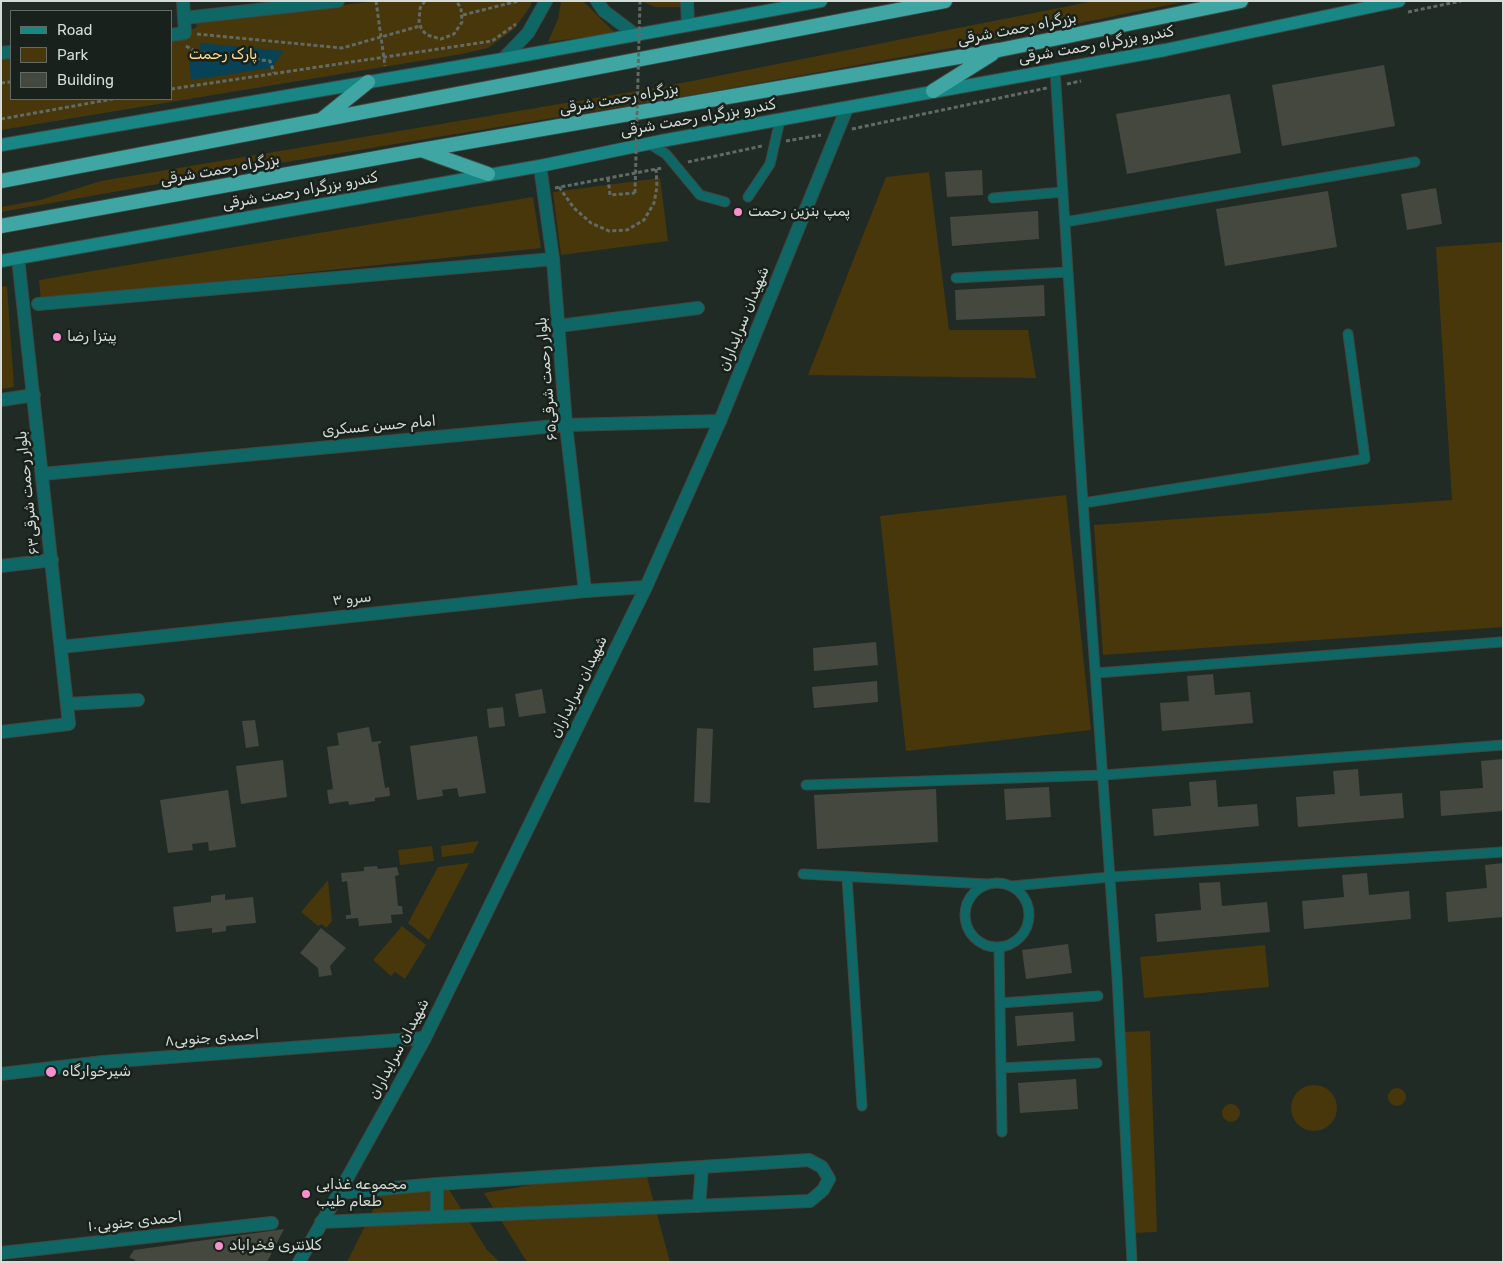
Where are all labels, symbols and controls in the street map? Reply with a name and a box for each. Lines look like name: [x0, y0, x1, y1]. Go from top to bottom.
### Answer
street label: بزرگراه رحمت شرقی: [956, 9, 1078, 49]
legend: [10, 10, 172, 100]
text: Road: [57, 21, 93, 39]
street label: کندرو بزرگراه رحمت شرقی: [1017, 22, 1175, 68]
text: Park: [57, 46, 88, 64]
park label: پارک رحمت: [189, 46, 257, 64]
text: Building: [57, 71, 114, 89]
street label: بزرگراه رحمت شرقی: [558, 80, 680, 118]
street label: کندرو بزرگراه رحمت شرقی: [619, 95, 777, 141]
street label: بزرگراه رحمت شرقی: [159, 151, 281, 189]
street label: کندرو بزرگراه رحمت شرقی: [221, 168, 379, 214]
place label: پمپ بنزین رحمت: [748, 203, 850, 221]
marker: پمپ بنزین رحمت: [732, 206, 744, 218]
street label: شهیدان سرایداران: [715, 264, 773, 374]
street label: بلوار رحمت شرقی۶۵: [533, 316, 561, 442]
place label: پیتزا رضا: [67, 328, 117, 346]
marker: پیتزا رضا: [51, 331, 63, 343]
street label: امام حسن عسکری: [321, 412, 437, 440]
street label: بلوار رحمت شرقی۶۳: [13, 430, 43, 556]
street label: سرو ۳: [332, 588, 372, 610]
street label: شهیدان سرایداران: [546, 633, 612, 741]
street label: شهیدان سرایداران: [365, 996, 433, 1102]
street label: احمدی جنوبی۸: [164, 1026, 260, 1050]
place label: شیرخوارگاه: [62, 1063, 131, 1081]
marker: شیرخوارگاه: [44, 1065, 58, 1079]
place label: مجموعه غذایی طعام طیب: [316, 1176, 407, 1211]
marker: مجموعه غذایی طعام طیب: [300, 1188, 312, 1200]
street label: احمدی جنوبی۱۰: [87, 1208, 183, 1236]
place label: کلانتری فخراباد: [229, 1237, 321, 1255]
marker: کلانتری فخراباد: [213, 1240, 225, 1252]

